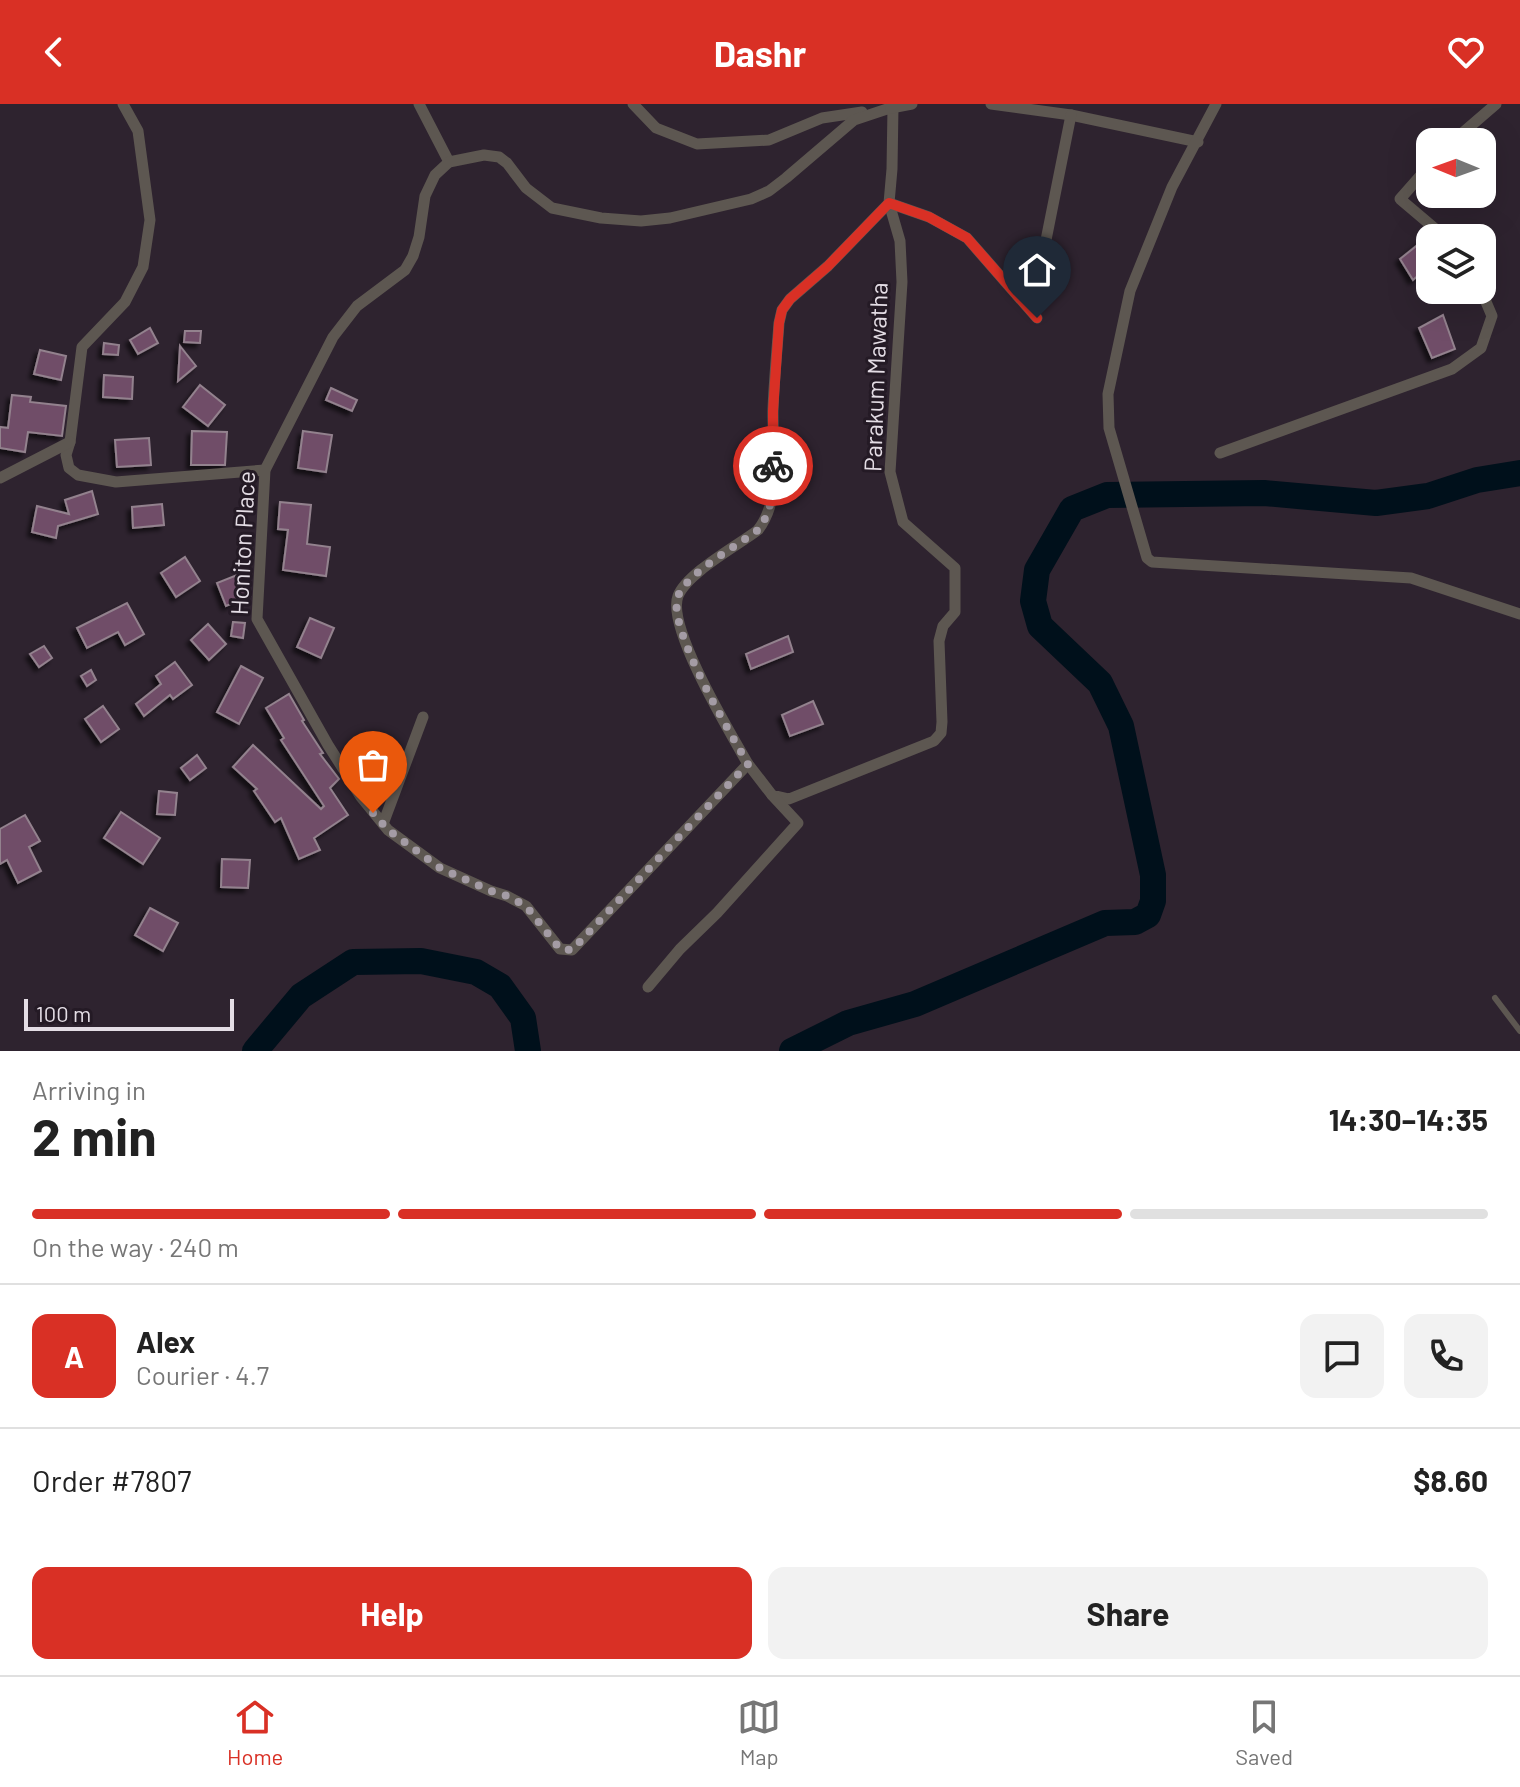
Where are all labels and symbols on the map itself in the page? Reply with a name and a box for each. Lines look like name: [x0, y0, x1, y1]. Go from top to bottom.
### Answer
north arrow: [1416, 128, 1496, 208]
pin: [1003, 236, 1071, 318]
street label: Parakum Mawatha: [857, 282, 893, 472]
courier: [733, 426, 813, 506]
street label: Honiton Place: [224, 470, 260, 616]
pin: [339, 731, 407, 813]
scale bar: [24, 995, 234, 1031]

